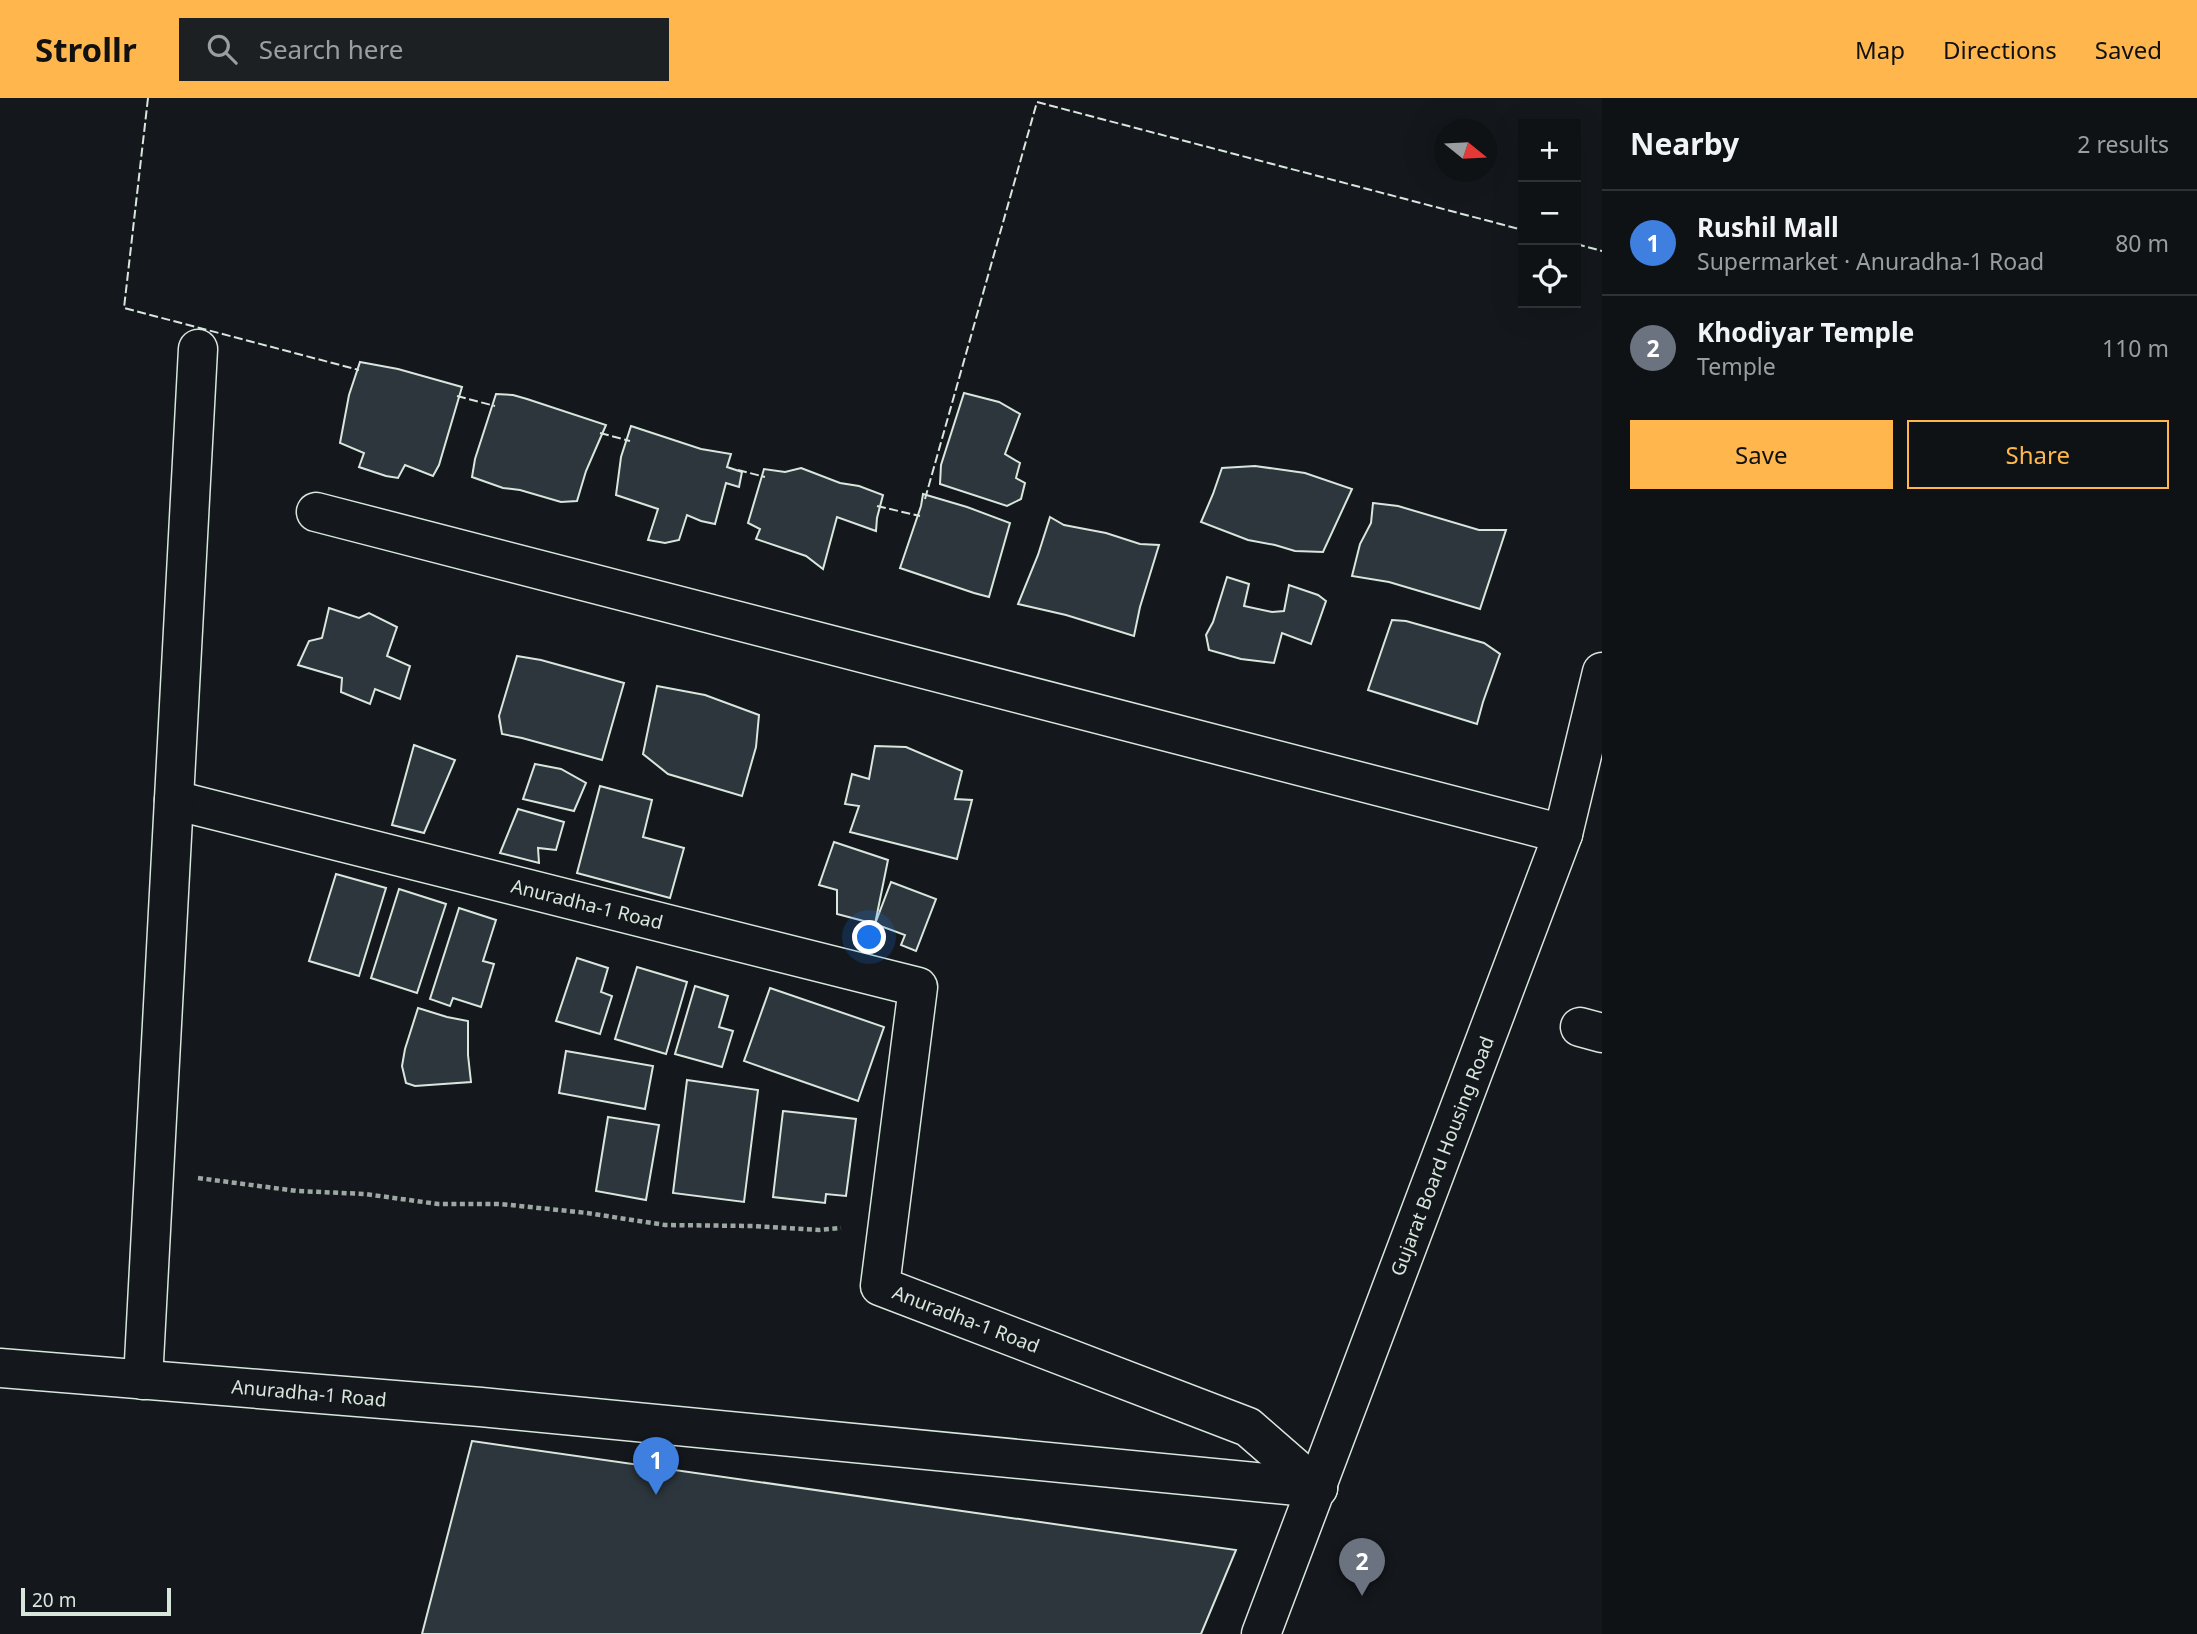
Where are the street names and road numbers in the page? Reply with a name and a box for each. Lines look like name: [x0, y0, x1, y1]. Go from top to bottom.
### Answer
street label: Anuradha-1 Road: [508, 873, 666, 935]
street label: Gujarat Board Housing Road: [1384, 1032, 1500, 1280]
street label: Anuradha-1 Road: [889, 1279, 1043, 1359]
street label: Anuradha-1 Road: [230, 1373, 388, 1413]

